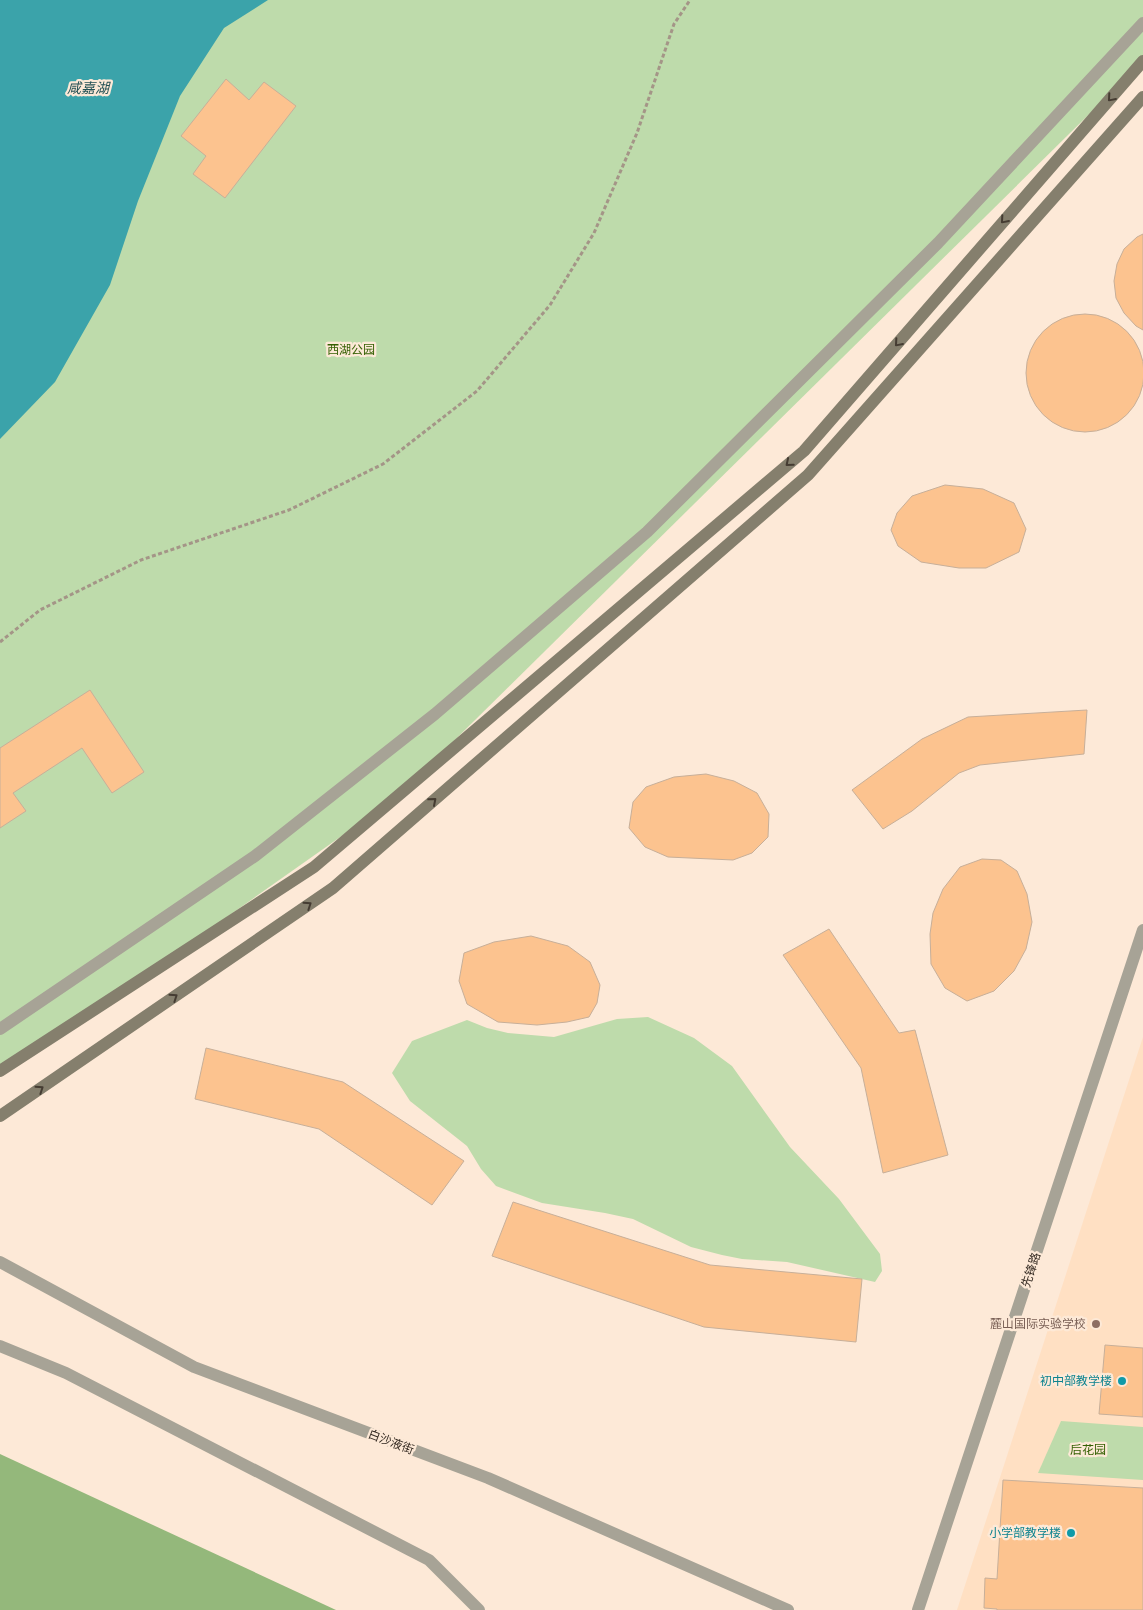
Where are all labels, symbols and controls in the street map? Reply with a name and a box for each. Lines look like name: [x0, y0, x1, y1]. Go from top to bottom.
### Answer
water label: 咸嘉湖: [67, 80, 111, 96]
one-way arrow: [1108, 92, 1117, 101]
one-way arrow: [1001, 215, 1010, 224]
one-way arrow: [895, 337, 904, 346]
park label: 西湖公园: [327, 343, 375, 357]
one-way arrow: [786, 458, 795, 466]
one-way arrow: [427, 798, 436, 807]
one-way arrow: [302, 902, 312, 911]
one-way arrow: [168, 994, 178, 1003]
one-way arrow: [34, 1086, 44, 1095]
street label: 先锋路: [1019, 1251, 1043, 1289]
place label: 麓山国际实验学校: [990, 1317, 1086, 1331]
marker: 麓山国际实验学校: [1090, 1318, 1102, 1330]
place label: 初中部教学楼: [1040, 1374, 1112, 1388]
marker: 初中部教学楼: [1116, 1375, 1128, 1387]
street label: 白沙液街: [366, 1427, 416, 1457]
park label: 后花园: [1070, 1443, 1106, 1457]
place label: 小学部教学楼: [989, 1526, 1061, 1540]
marker: 小学部教学楼: [1065, 1527, 1077, 1539]

